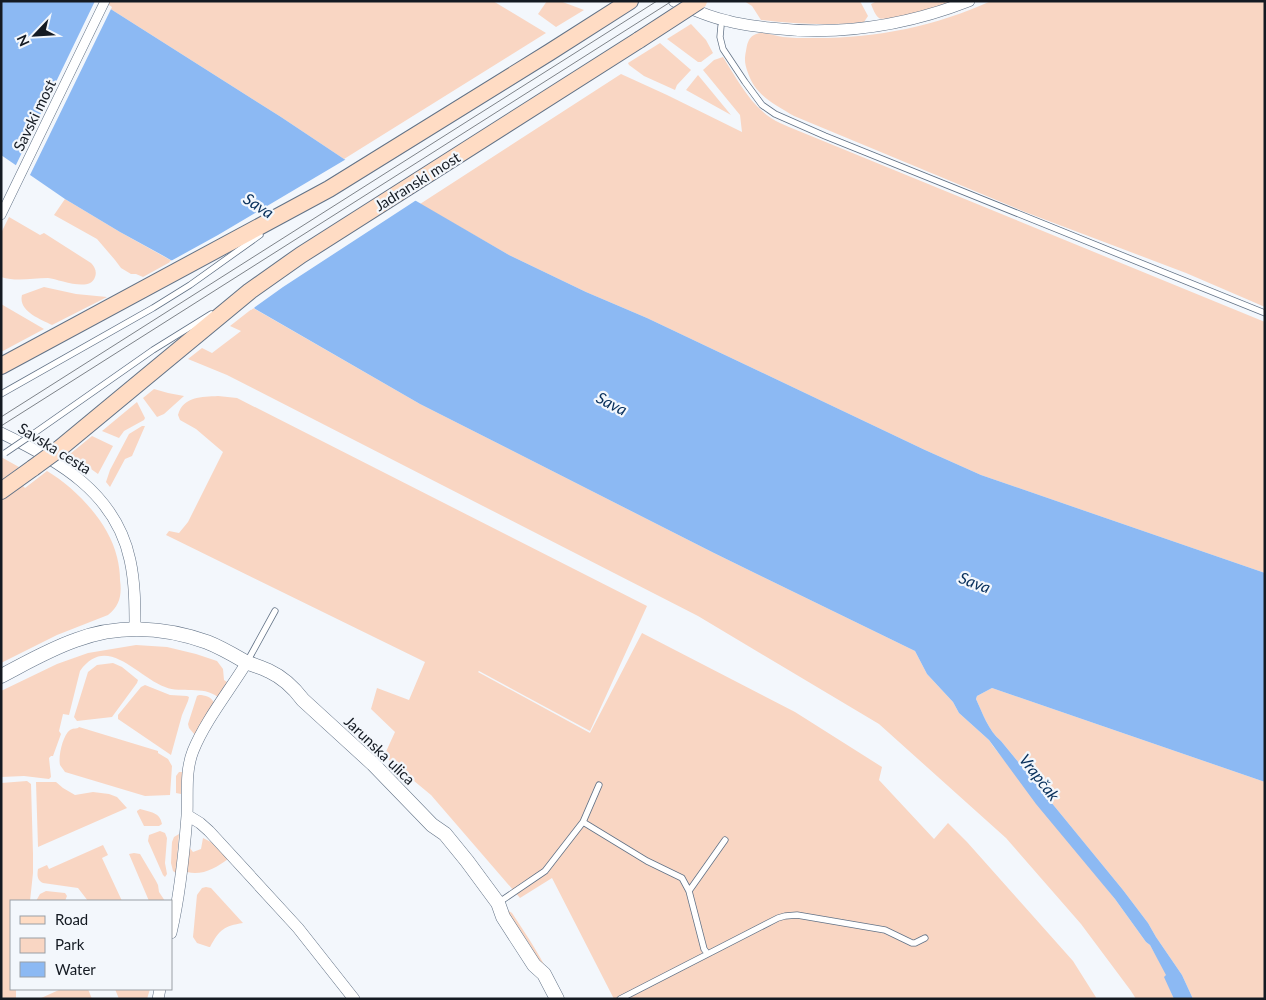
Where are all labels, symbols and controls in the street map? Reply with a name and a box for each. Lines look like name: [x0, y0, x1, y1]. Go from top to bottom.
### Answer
north arrow: [10, 10, 60, 60]
text: N: [13, 32, 33, 49]
street label: Savski most: [9, 76, 59, 154]
street label: Jadranski most: [371, 147, 464, 214]
water label: Sava: [240, 188, 278, 222]
water label: Sava: [594, 387, 630, 419]
street label: Savska cesta: [15, 418, 95, 478]
water label: Sava: [957, 567, 993, 597]
street label: Jarunska ulica: [341, 712, 419, 788]
water label: Vrapčak: [1016, 750, 1064, 804]
legend: [10, 900, 172, 990]
text: Road: [55, 910, 88, 928]
text: Park: [55, 935, 85, 953]
text: Water: [55, 960, 96, 978]

